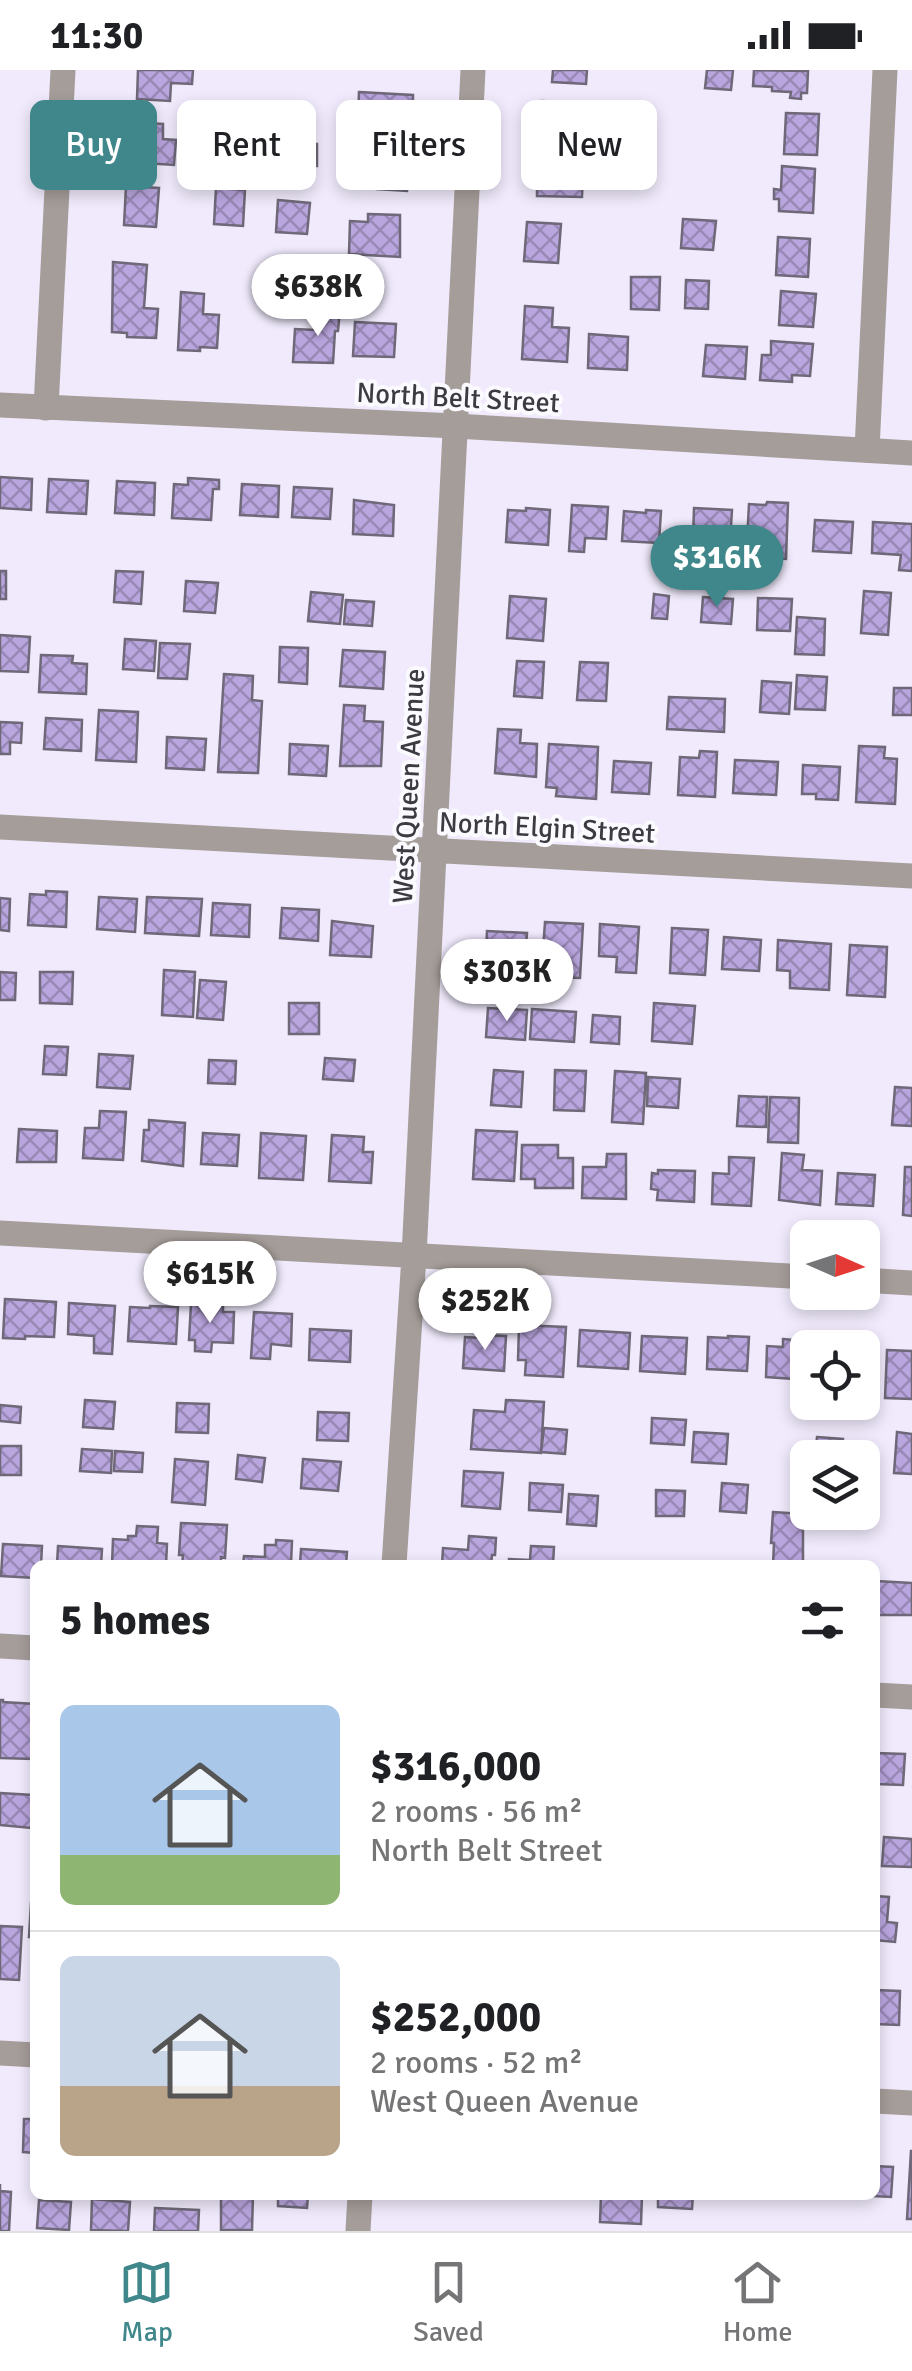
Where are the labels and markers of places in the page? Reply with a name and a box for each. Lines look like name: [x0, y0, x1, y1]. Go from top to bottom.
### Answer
pin: $638K: [248, 254, 388, 339]
pin: $316K: [647, 525, 787, 610]
pin: $303K: [437, 939, 577, 1024]
pin: $615K: [140, 1241, 280, 1326]
pin: $252K: [415, 1268, 555, 1353]

